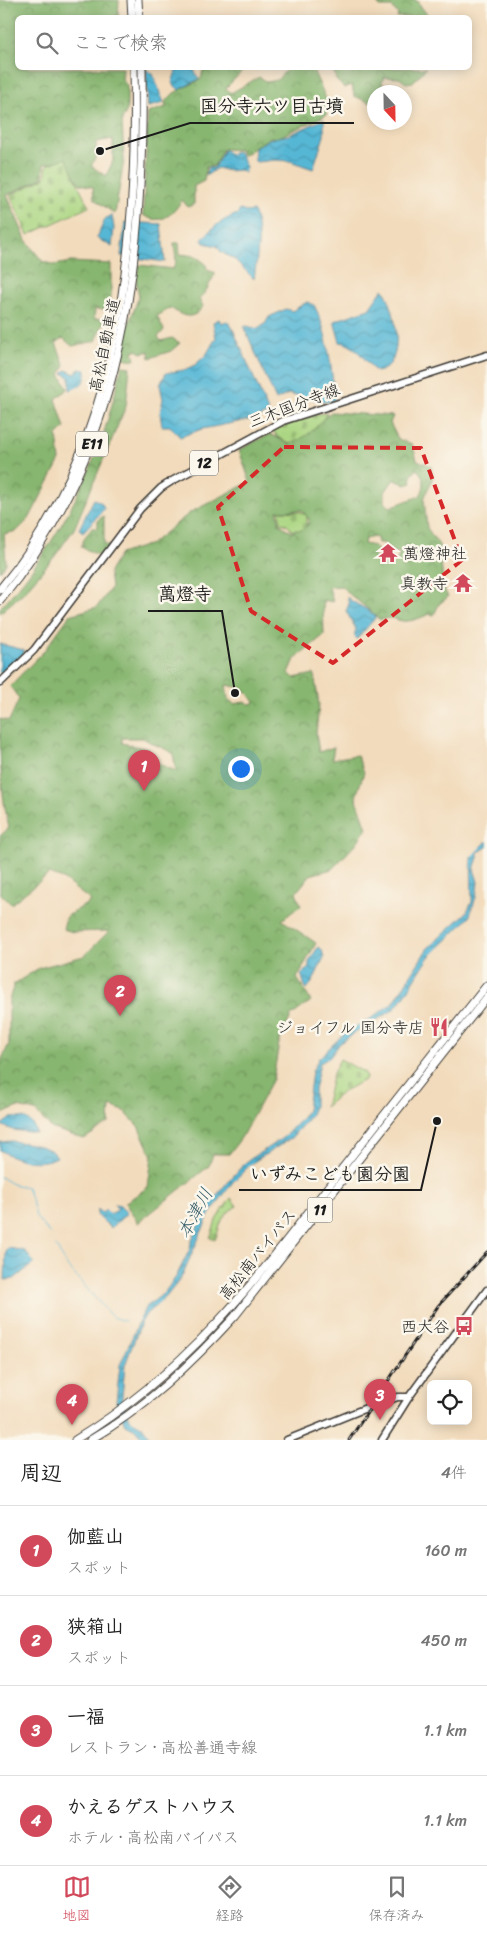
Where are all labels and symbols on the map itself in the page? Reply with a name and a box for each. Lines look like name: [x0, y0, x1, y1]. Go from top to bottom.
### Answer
north arrow: [367, 85, 412, 130]
callout: 国分寺六ツ目古墳: [190, 90, 354, 123]
text: 国分寺六ツ目古墳: [200, 90, 344, 122]
street label: 高松自動車道: [80, 295, 129, 395]
street label: 三木国分寺線: [244, 375, 344, 436]
road number: E11: [76, 432, 108, 456]
road number: 12: [190, 450, 218, 476]
place label: 萬燈神社: [403, 539, 467, 568]
temple icon: 萬燈神社: [377, 542, 399, 564]
place label: 真教寺: [400, 569, 448, 598]
temple icon: 真教寺: [452, 572, 474, 594]
callout: 萬燈寺: [148, 578, 222, 611]
text: 萬燈寺: [158, 578, 212, 610]
pin: 1: [128, 750, 160, 791]
your location: [228, 756, 254, 782]
pin: 2: [104, 975, 136, 1016]
place label: ジョイフル 国分寺店: [276, 1013, 424, 1042]
restaurant icon: ジョイフル 国分寺店: [428, 1016, 450, 1038]
callout: いずみこども園分園: [239, 1157, 421, 1190]
text: いずみこども園分園: [250, 1158, 410, 1190]
water label: 本津川: [168, 1182, 222, 1244]
road number: 11: [308, 1198, 332, 1222]
street label: 高松南バイパス: [211, 1202, 304, 1307]
place label: 西大谷: [401, 1312, 449, 1341]
bus stop icon: 西大谷: [453, 1315, 475, 1337]
pin: 3: [364, 1379, 396, 1420]
pin: 4: [56, 1384, 88, 1425]

